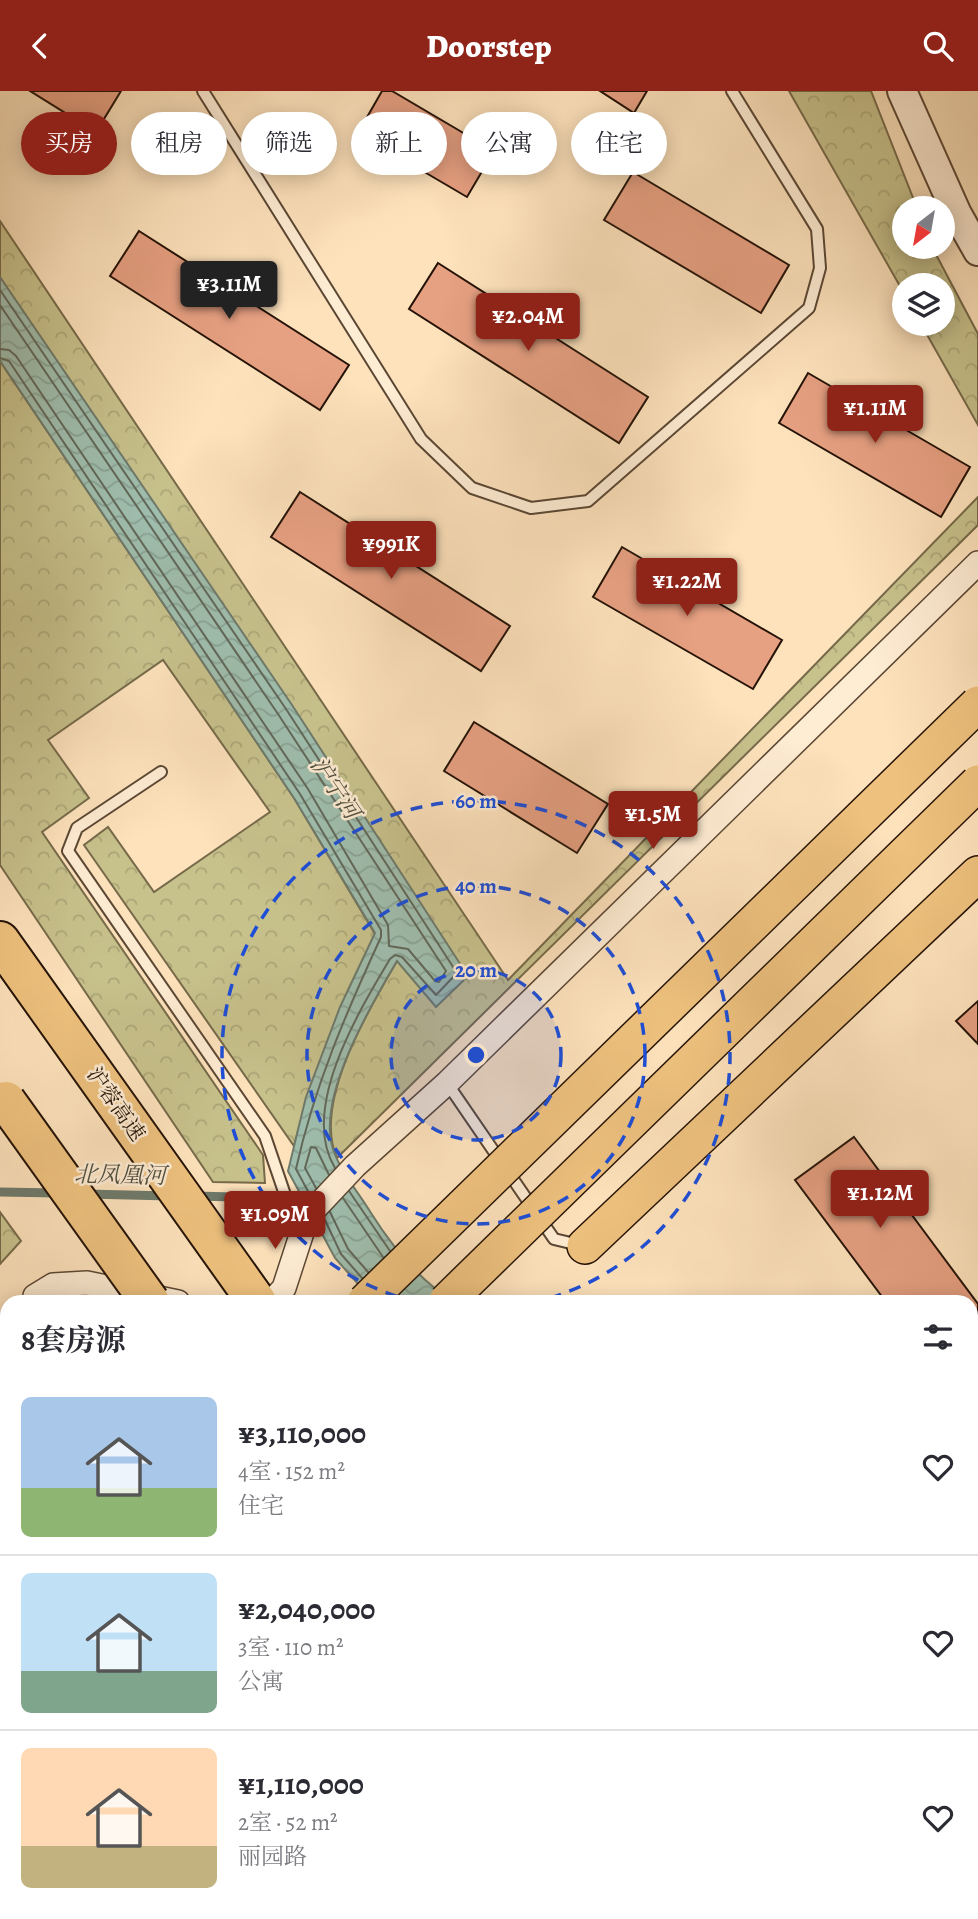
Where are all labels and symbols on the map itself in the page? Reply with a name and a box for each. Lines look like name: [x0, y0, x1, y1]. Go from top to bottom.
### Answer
north arrow: [892, 196, 956, 259]
pin: ¥3.11M: [172, 261, 286, 321]
pin: ¥2.04M: [471, 293, 585, 353]
pin: ¥1.11M: [818, 385, 932, 445]
pin: ¥991K: [342, 521, 440, 581]
pin: ¥1.22M: [630, 559, 744, 618]
water label: 沪宁河: [303, 751, 369, 829]
text: 60 m: [455, 787, 497, 815]
pin: ¥1.5M: [604, 791, 702, 851]
text: 40 m: [455, 872, 497, 900]
text: 20 m: [455, 956, 497, 984]
centre of rings: [464, 1043, 488, 1067]
street label: 沪蓉高速: [80, 1062, 152, 1146]
water label: 北凤凰河: [74, 1159, 170, 1191]
pin: ¥1.12M: [823, 1171, 937, 1230]
pin: ¥1.09M: [218, 1191, 332, 1251]

